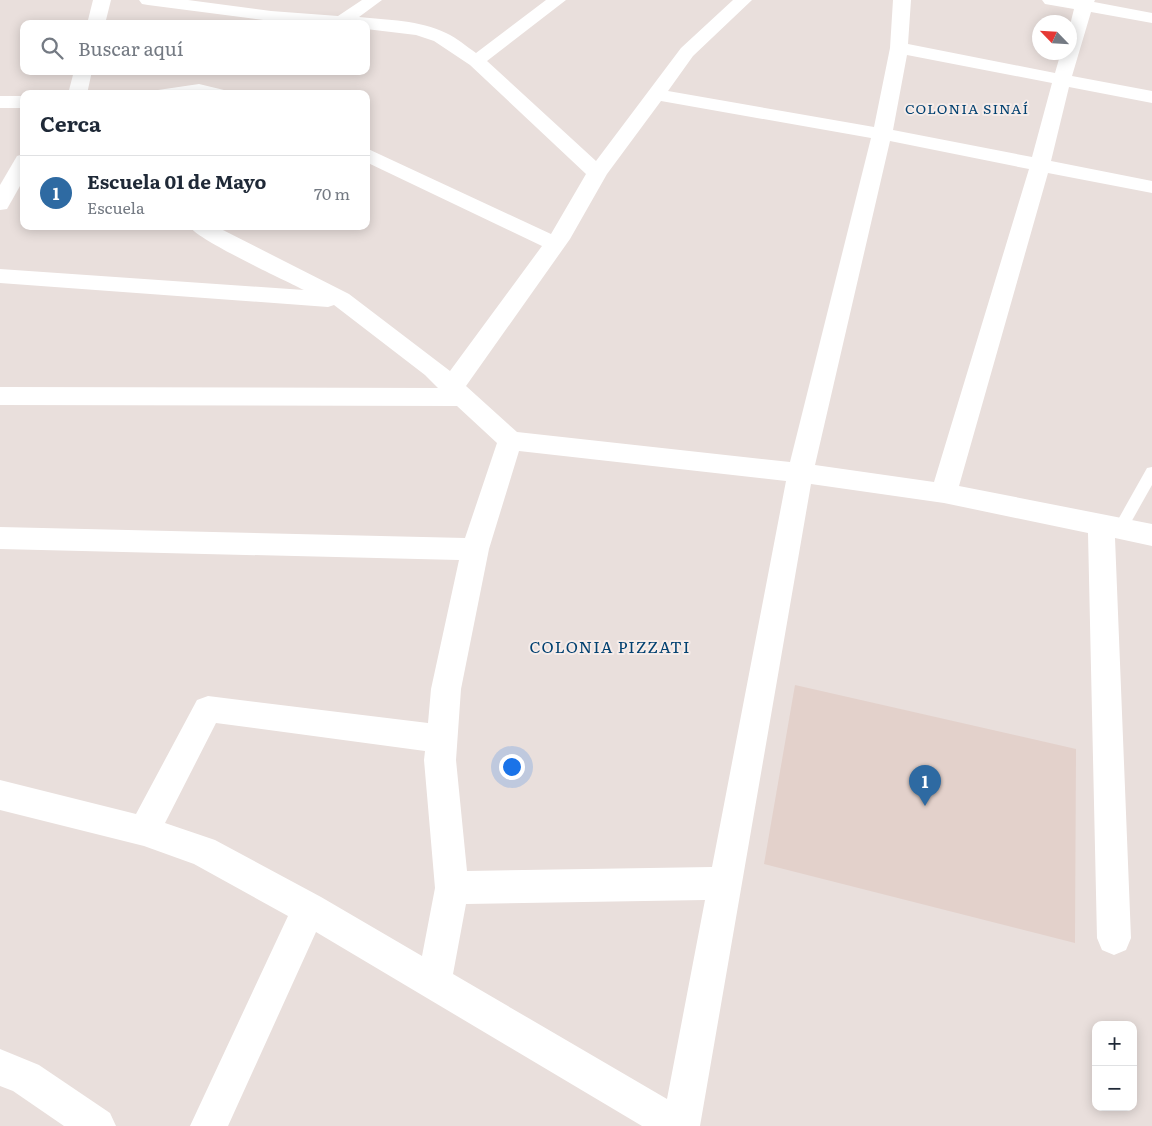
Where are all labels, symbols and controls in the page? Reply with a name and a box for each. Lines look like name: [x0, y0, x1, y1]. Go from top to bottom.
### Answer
north arrow: [1032, 15, 1077, 60]
search box: [20, 20, 370, 75]
icon: search: [38, 34, 66, 62]
text: Buscar aquí: [78, 34, 183, 62]
district label: COLONIA SINAÍ: [905, 98, 1029, 118]
text: Cerca: [40, 107, 101, 138]
text: Escuela 01 de Mayo: [87, 167, 266, 195]
text: 1: [53, 181, 59, 205]
text: 70 m: [314, 181, 350, 205]
text: Escuela: [87, 195, 145, 219]
district label: COLONIA PIZZATI: [530, 634, 690, 658]
your location: [499, 754, 525, 780]
pin: 1: [909, 765, 941, 806]
map controls: [1092, 1021, 1137, 1111]
button: +: [1092, 1021, 1137, 1066]
button: −: [1092, 1066, 1137, 1111]

